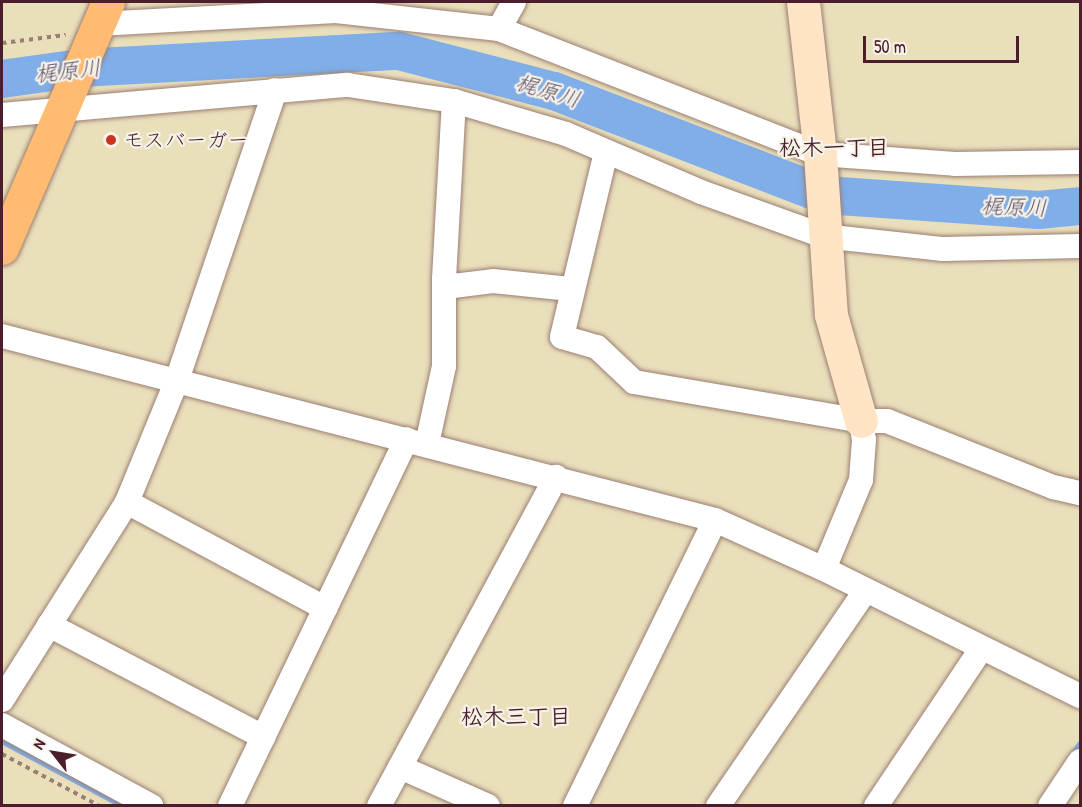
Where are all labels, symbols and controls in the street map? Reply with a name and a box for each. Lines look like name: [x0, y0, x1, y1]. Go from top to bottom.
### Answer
scale bar: [866, 24, 1022, 62]
text: 50 m: [874, 34, 906, 59]
water label: 梶原川: [34, 54, 102, 88]
water label: 梶原川: [513, 69, 583, 113]
place label: モスバーガー: [123, 127, 249, 153]
marker: モスバーガー: [104, 133, 118, 147]
district label: 松木一丁目: [779, 135, 889, 161]
water label: 梶原川: [981, 193, 1047, 221]
district label: 松木三丁目: [461, 704, 571, 730]
north arrow: [24, 723, 84, 783]
text: N: [27, 734, 50, 753]

